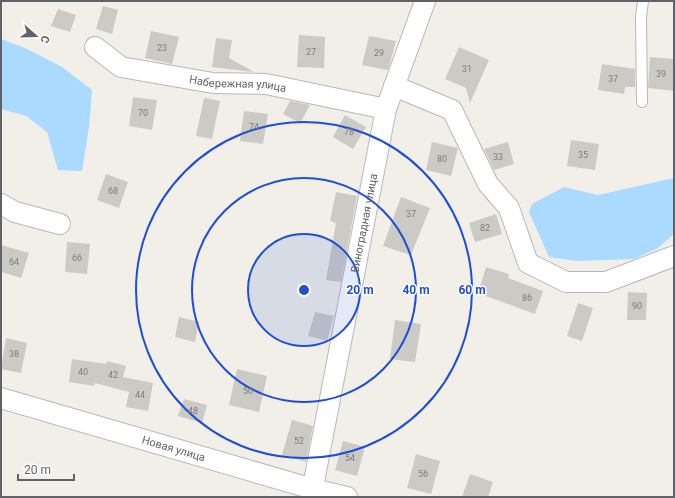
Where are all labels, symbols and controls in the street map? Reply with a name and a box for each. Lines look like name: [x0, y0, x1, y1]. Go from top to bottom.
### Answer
north arrow: [16, 16, 56, 56]
text: С: [38, 34, 52, 45]
house number: 23: [157, 43, 167, 53]
house number: 27: [306, 47, 316, 57]
house number: 29: [374, 48, 384, 58]
house number: 31: [462, 64, 472, 74]
house number: 39: [656, 69, 666, 79]
street label: Набережная улица: [188, 72, 288, 95]
house number: 37: [608, 74, 618, 84]
house number: 70: [138, 108, 148, 118]
house number: 74: [249, 122, 259, 132]
house number: 78: [344, 127, 354, 137]
house number: 35: [578, 150, 588, 160]
house number: 33: [493, 152, 503, 162]
house number: 80: [437, 154, 447, 164]
street label: Виноградная улица: [348, 172, 380, 274]
house number: 68: [108, 186, 118, 196]
house number: 37: [406, 209, 416, 219]
house number: 82: [480, 223, 490, 233]
house number: 66: [72, 253, 82, 263]
house number: 64: [9, 257, 19, 267]
centre of rings: [297, 283, 311, 297]
text: 20 m: [346, 283, 374, 297]
text: 40 m: [402, 283, 430, 297]
text: 60 m: [458, 283, 486, 297]
house number: 86: [522, 293, 532, 303]
house number: 90: [632, 301, 642, 311]
house number: 38: [9, 349, 19, 359]
house number: 40: [78, 367, 88, 377]
house number: 42: [108, 370, 118, 380]
house number: 50: [243, 386, 253, 396]
house number: 44: [135, 390, 145, 400]
house number: 48: [188, 406, 198, 416]
street label: Новая улица: [141, 433, 207, 464]
house number: 52: [294, 436, 304, 446]
house number: 54: [345, 453, 355, 463]
scale bar: [18, 456, 74, 482]
text: 20 m: [24, 463, 51, 477]
house number: 56: [418, 469, 428, 479]

